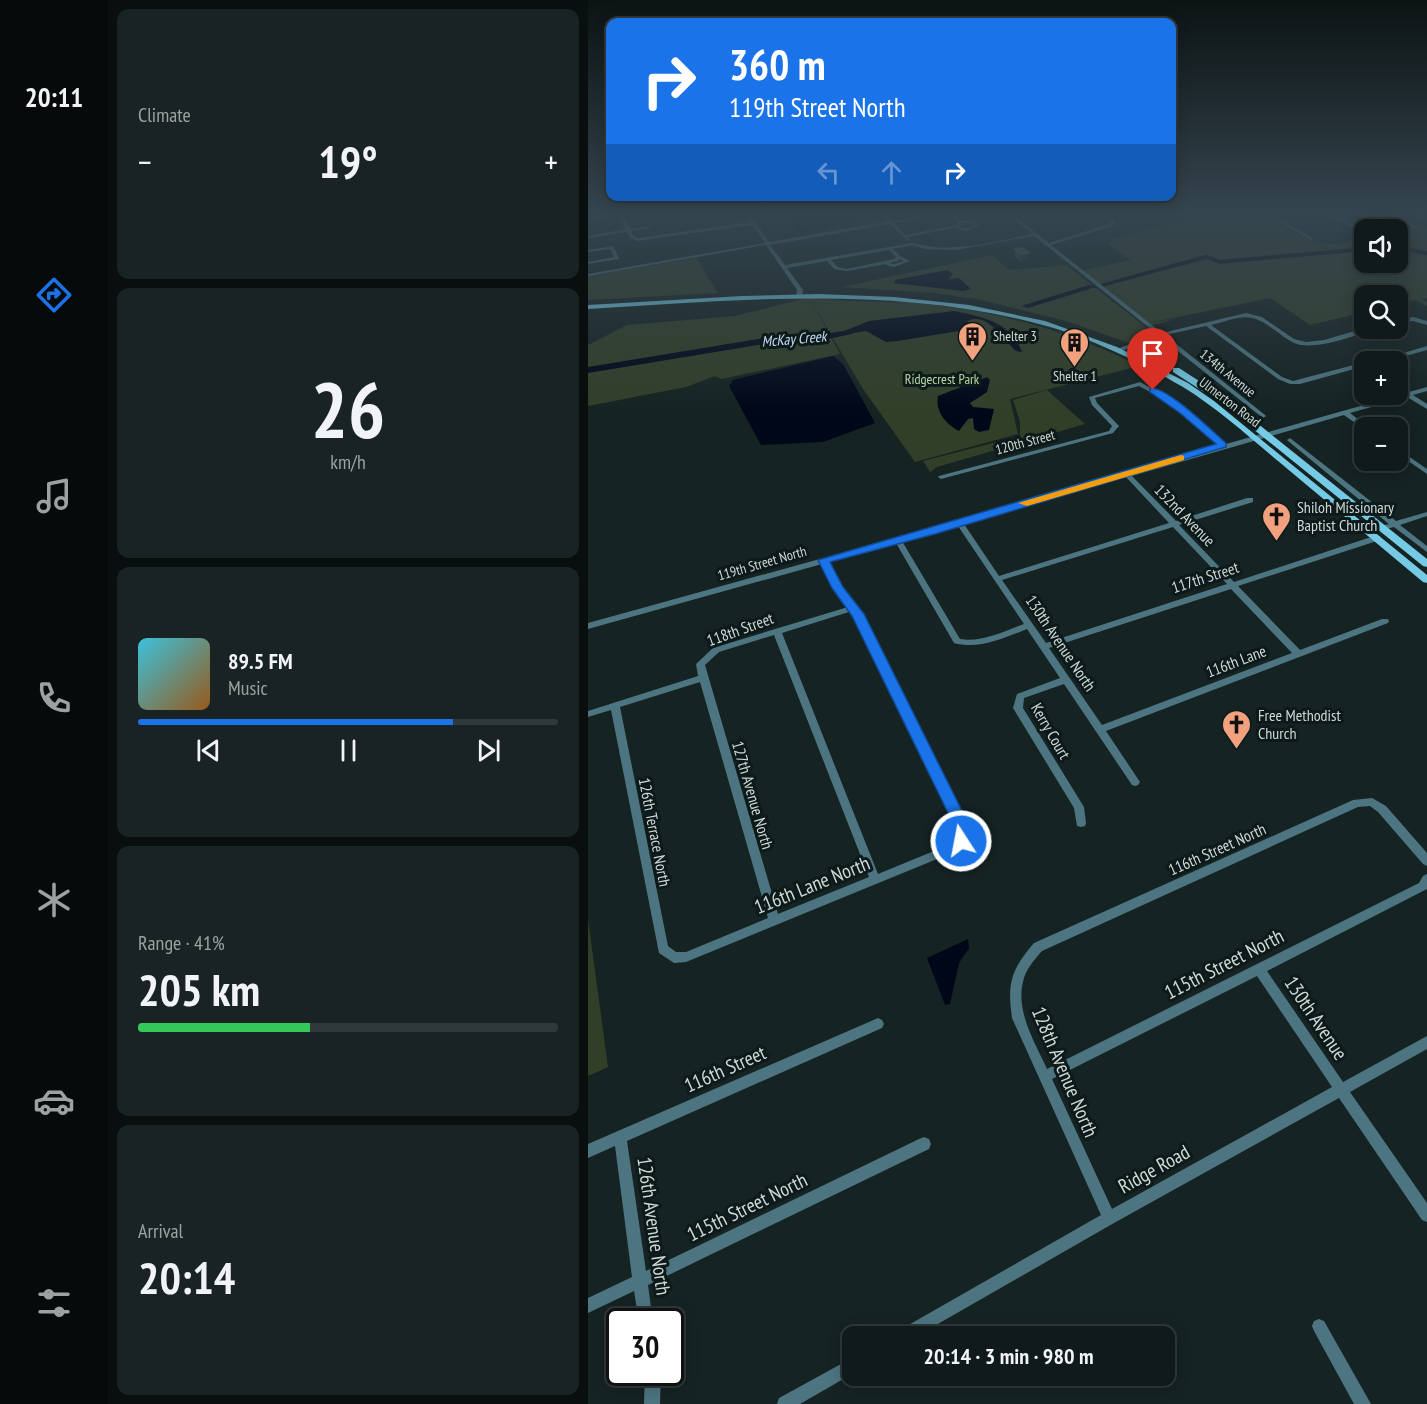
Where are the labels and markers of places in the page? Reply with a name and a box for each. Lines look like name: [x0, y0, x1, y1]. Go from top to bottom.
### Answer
building icon: Shelter 3: [956, 320, 988, 362]
building icon: Shelter 1: [1059, 326, 1091, 368]
place label: Shelter 3: [993, 327, 1037, 345]
pin: [1127, 328, 1178, 390]
place label: Shelter 1: [1053, 367, 1097, 385]
place label: Shiloh Missionary Baptist Church: [1297, 497, 1394, 535]
church icon: Shiloh Missionary Baptist Church: [1260, 500, 1292, 542]
place label: Free Methodist Church: [1258, 705, 1341, 743]
church icon: Free Methodist Church: [1221, 708, 1253, 750]

